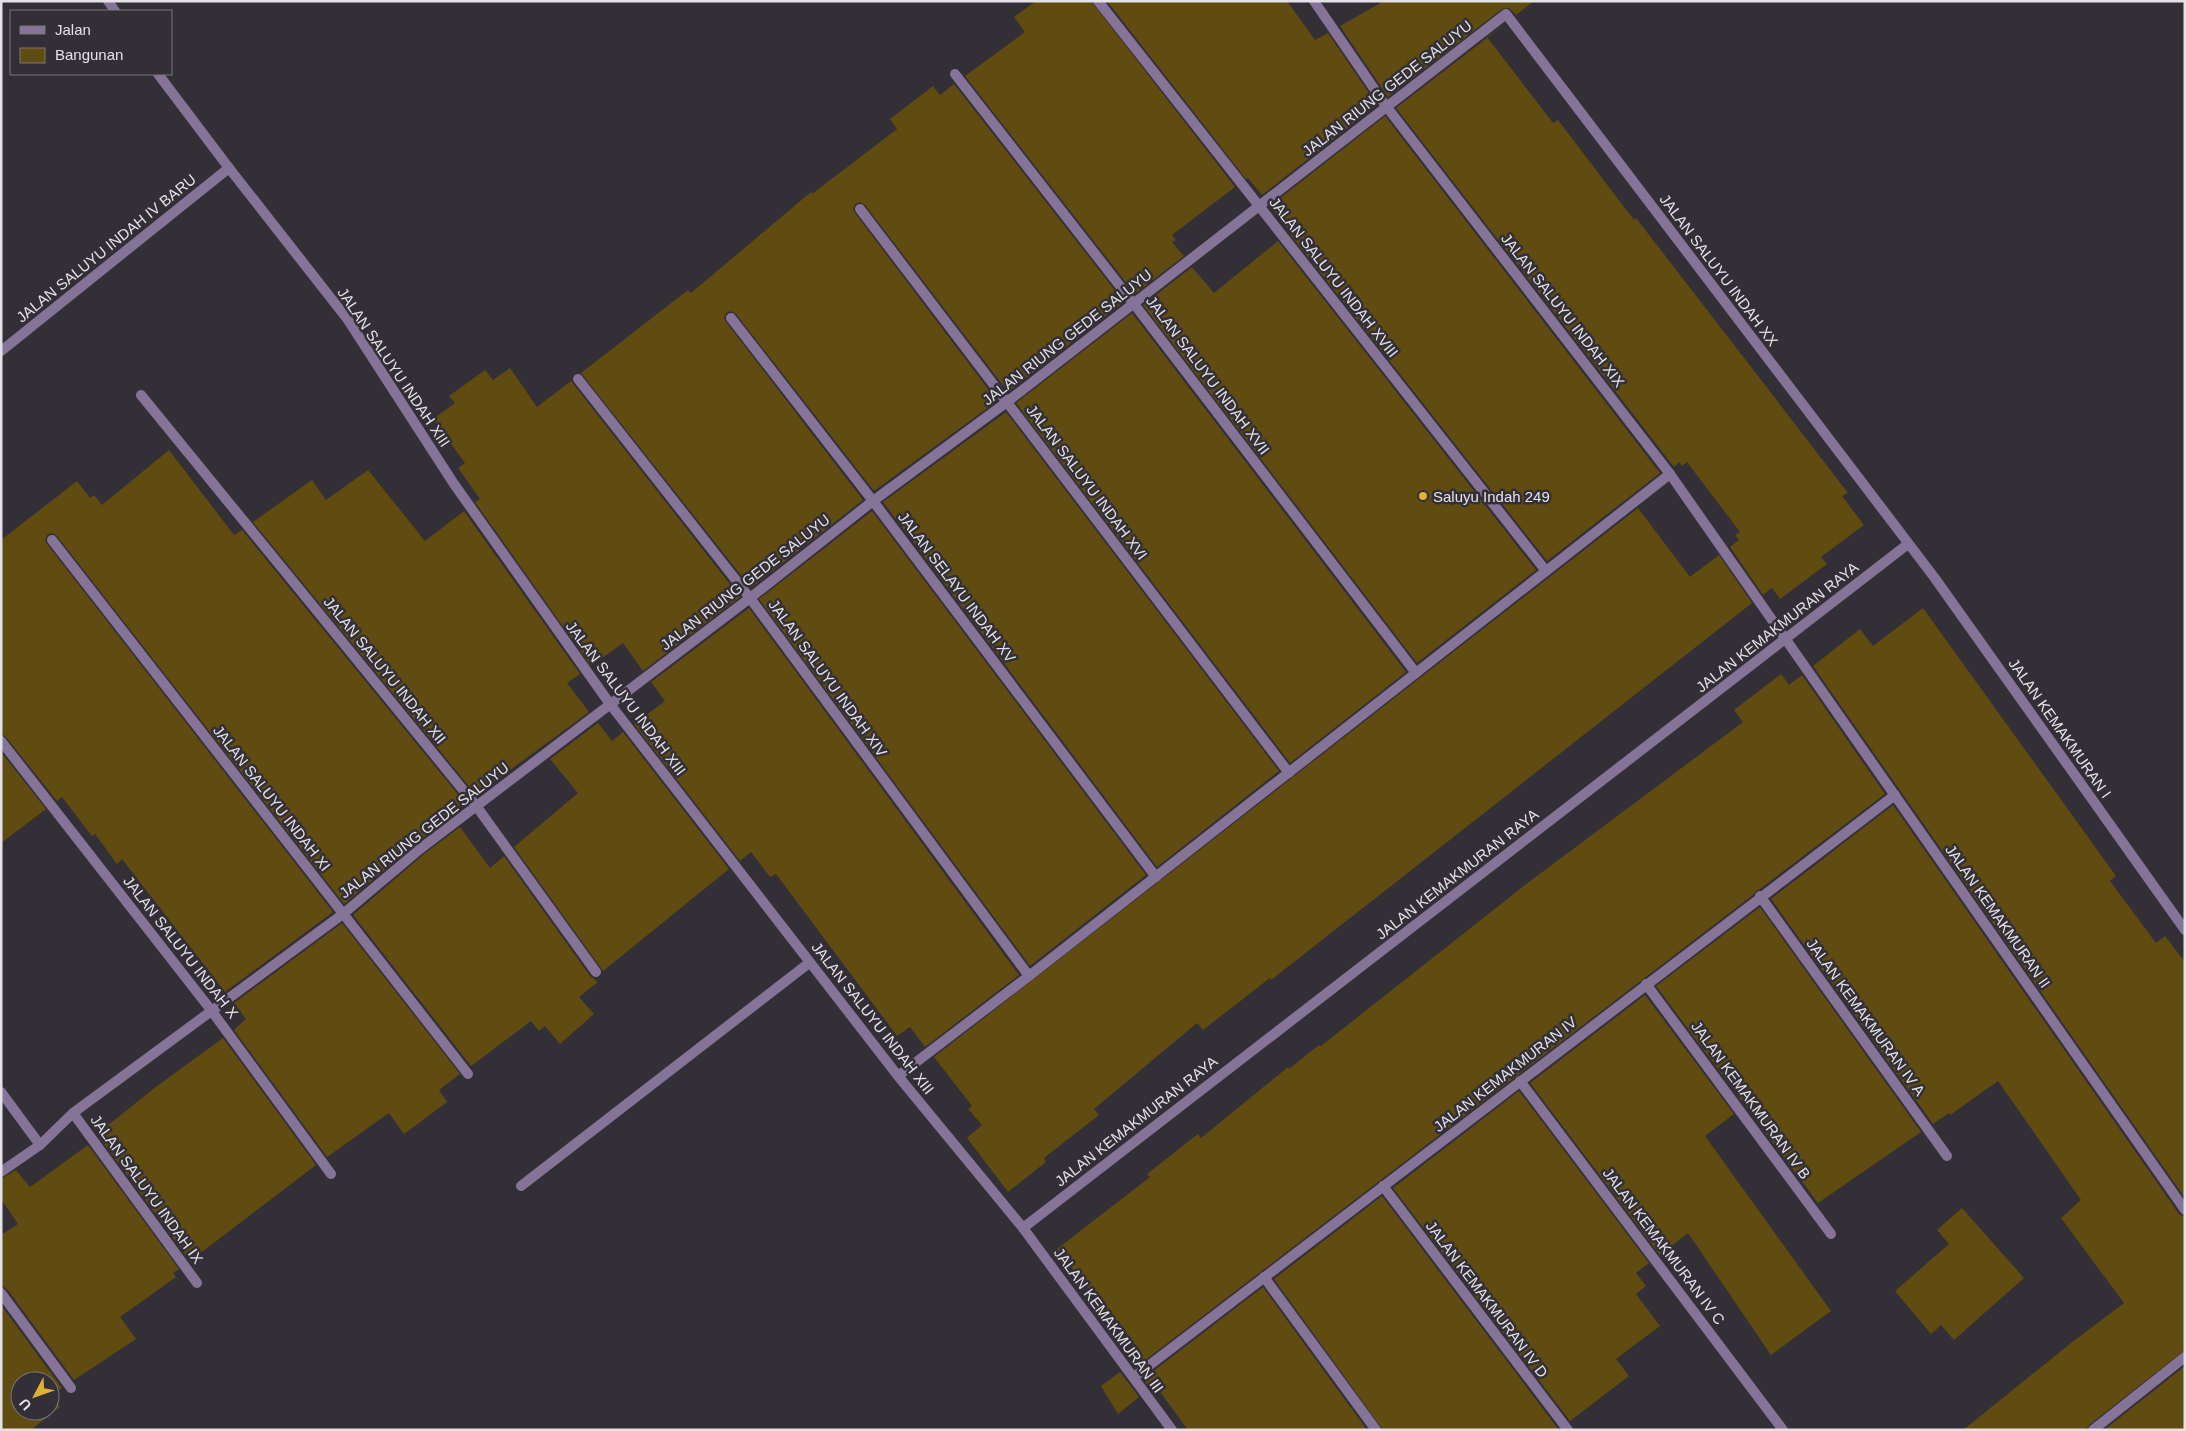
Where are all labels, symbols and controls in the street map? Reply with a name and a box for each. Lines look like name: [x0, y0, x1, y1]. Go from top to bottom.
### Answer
legend: [10, 10, 172, 75]
street label: JALAN RIUNG GEDE SALUYU: [1299, 17, 1475, 159]
text: Jalan: [55, 21, 91, 38]
text: Bangunan: [55, 46, 123, 63]
street label: JALAN SALUYU INDAH IV BARU: [13, 170, 199, 326]
street label: JALAN SALUYU INDAH XX: [1656, 191, 1782, 349]
street label: JALAN SALUYU INDAH XVIII: [1266, 194, 1402, 360]
street label: JALAN SALUYU INDAH XIX: [1498, 230, 1628, 390]
street label: JALAN RIUNG GEDE SALUYU: [979, 266, 1155, 408]
street label: JALAN SALUYU INDAH XIII: [334, 284, 454, 450]
street label: JALAN SALUYU INDAH XVII: [1143, 292, 1273, 458]
street label: JALAN SALUYU INDAH XVI: [1023, 401, 1151, 563]
place label: Saluyu Indah 249: [1433, 488, 1550, 505]
marker: Saluyu Indah 249: [1417, 490, 1429, 502]
street label: JALAN SELAYU INDAH XV: [895, 508, 1019, 666]
street label: JALAN RIUNG GEDE SALUYU: [657, 511, 833, 653]
street label: JALAN KEMAKMURAN RAYA: [1693, 558, 1861, 696]
street label: JALAN SALUYU INDAH XII: [320, 593, 450, 747]
street label: JALAN SALUYU INDAH XIV: [765, 596, 891, 760]
street label: JALAN SALUYU INDAH XIII: [563, 618, 689, 778]
street label: JALAN KEMAKMURAN I: [2005, 655, 2115, 801]
street label: JALAN SALUYU INDAH XI: [210, 722, 334, 874]
street label: JALAN RIUNG GEDE SALUYU: [336, 759, 512, 901]
street label: JALAN KEMAKMURAN RAYA: [1373, 805, 1541, 943]
street label: JALAN KEMAKMURAN II: [1942, 841, 2054, 991]
street label: JALAN SALUYU INDAH X: [120, 872, 242, 1022]
street label: JALAN KEMAKMURAN IV A: [1803, 935, 1929, 1099]
street label: JALAN SALUYU INDAH XIII: [808, 939, 938, 1097]
street label: JALAN KEMAKMURAN IV: [1430, 1013, 1580, 1135]
street label: JALAN KEMAKMURAN IV B: [1688, 1018, 1814, 1182]
street label: JALAN KEMAKMURAN RAYA: [1052, 1052, 1220, 1190]
street label: JALAN SALUYU INDAH IX: [87, 1111, 207, 1267]
street label: JALAN KEMAKMURAN IV C: [1600, 1164, 1729, 1328]
street label: JALAN KEMAKMURAN IV D: [1423, 1217, 1552, 1381]
street label: JALAN KEMAKMURAN III: [1051, 1244, 1167, 1396]
north arrow: [10, 1371, 60, 1421]
text: U: [16, 1395, 35, 1414]

